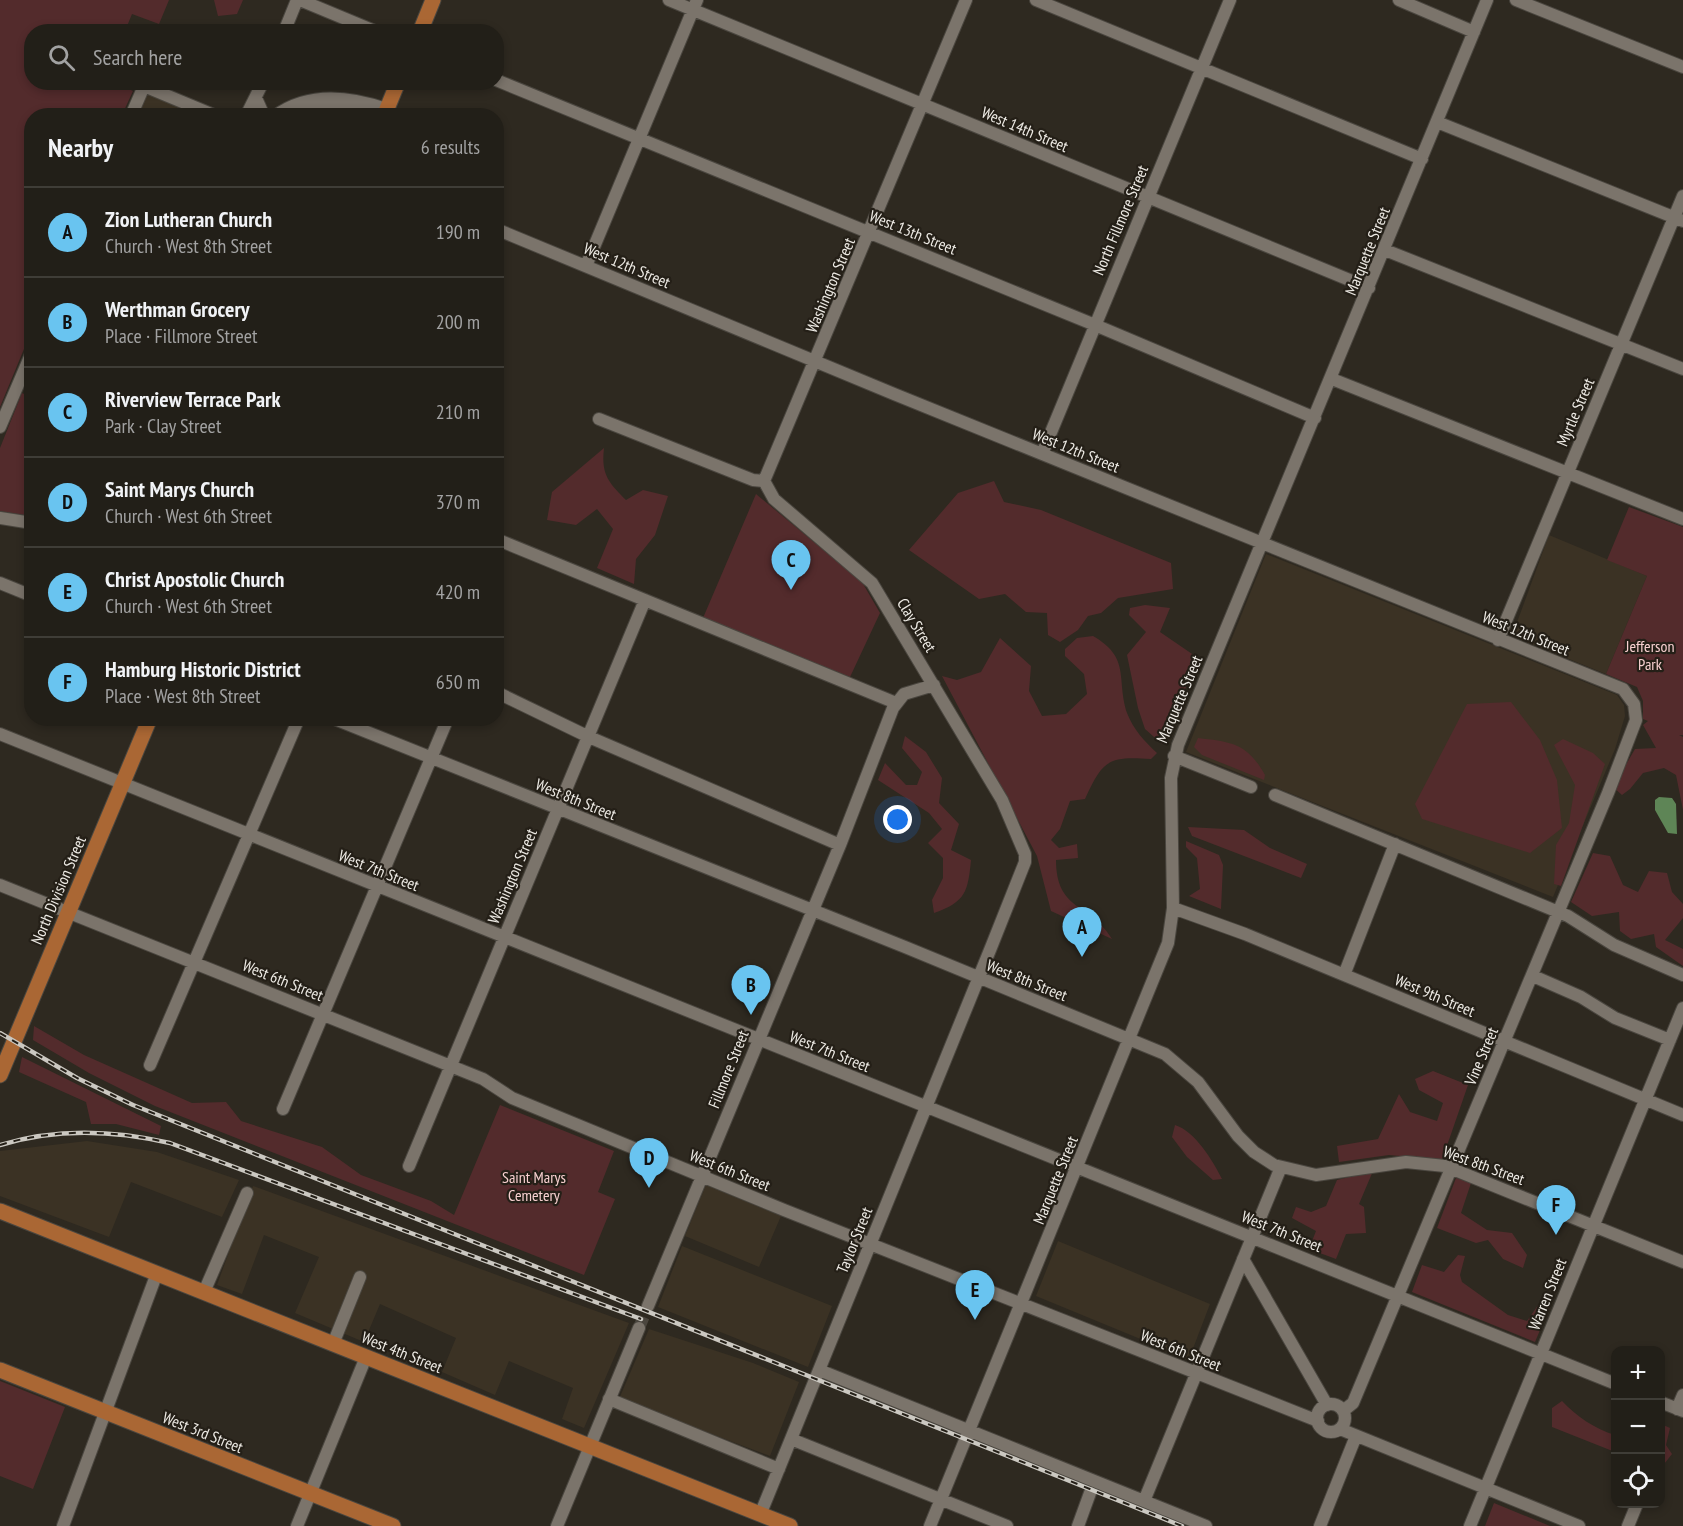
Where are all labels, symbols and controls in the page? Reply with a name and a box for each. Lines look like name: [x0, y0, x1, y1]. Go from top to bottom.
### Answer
search box: [24, 24, 504, 90]
icon: search: [45, 41, 78, 74]
text: Search here: [93, 43, 182, 71]
street label: West 14th Street: [979, 102, 1072, 156]
text: Nearby: [48, 131, 113, 164]
text: 6 results: [421, 134, 480, 160]
street label: North Fillmore Street: [1088, 161, 1152, 278]
street label: Marquette Street: [1340, 203, 1394, 298]
text: Zion Lutheran Church: [105, 205, 272, 233]
street label: West 13th Street: [866, 205, 960, 259]
text: A: [62, 219, 73, 245]
text: 190 m: [436, 219, 480, 245]
text: Church · West 8th Street: [105, 233, 272, 259]
street label: Washington Street: [801, 234, 859, 335]
street label: West 12th Street: [581, 238, 674, 292]
text: Werthman Grocery: [105, 295, 250, 323]
text: B: [63, 309, 72, 335]
text: 200 m: [436, 309, 480, 335]
text: Place · Fillmore Street: [105, 323, 257, 349]
street label: Myrtle Street: [1552, 374, 1599, 449]
text: Riverview Terrace Park: [105, 385, 281, 413]
text: C: [63, 399, 72, 425]
text: 210 m: [436, 399, 480, 425]
text: Park · Clay Street: [105, 413, 221, 439]
street label: West 12th Street: [1029, 423, 1123, 477]
text: Saint Marys Church: [105, 475, 254, 503]
text: D: [62, 489, 73, 515]
text: 370 m: [436, 489, 480, 515]
text: Church · West 6th Street: [105, 503, 272, 529]
pin: C: [772, 540, 810, 590]
text: Christ Apostolic Church: [105, 565, 284, 593]
text: E: [63, 579, 72, 605]
text: 420 m: [436, 579, 480, 605]
text: Church · West 6th Street: [105, 593, 272, 619]
street label: Clay Street: [893, 594, 941, 656]
street label: West 12th Street: [1479, 606, 1573, 660]
park label: Jefferson Park: [1625, 636, 1674, 674]
street label: Marquette Street: [1152, 652, 1207, 746]
text: Hamburg Historic District: [105, 655, 301, 683]
text: F: [63, 669, 72, 695]
text: 650 m: [436, 669, 480, 695]
text: Place · West 8th Street: [105, 683, 261, 709]
street label: West 8th Street: [533, 774, 620, 824]
your location: [883, 805, 912, 834]
street label: Washington Street: [483, 825, 541, 926]
street label: North Division Street: [26, 832, 90, 947]
street label: West 7th Street: [336, 845, 423, 895]
pin: A: [1062, 908, 1102, 957]
street label: West 6th Street: [240, 955, 327, 1005]
street label: West 8th Street: [984, 955, 1071, 1005]
pin: B: [732, 966, 771, 1015]
street label: West 9th Street: [1392, 969, 1479, 1021]
street label: Vine Street: [1459, 1023, 1502, 1089]
street label: West 7th Street: [787, 1026, 874, 1076]
street label: Fillmore Street: [703, 1027, 753, 1111]
street label: Marquette Street: [1028, 1132, 1082, 1227]
pin: D: [630, 1138, 668, 1188]
street label: West 8th Street: [1441, 1141, 1528, 1189]
street label: West 6th Street: [687, 1145, 774, 1195]
park label: Saint Marys Cemetery: [502, 1167, 566, 1205]
pin: F: [1536, 1186, 1576, 1235]
street label: Taylor Street: [832, 1203, 877, 1276]
street label: West 7th Street: [1239, 1206, 1326, 1256]
street label: Warren Street: [1524, 1255, 1571, 1333]
pin: E: [956, 1270, 994, 1320]
street label: West 6th Street: [1138, 1325, 1225, 1375]
street label: West 4th Street: [359, 1327, 446, 1377]
map controls: [1611, 1346, 1665, 1508]
button: +: [1611, 1346, 1665, 1400]
button: −: [1611, 1400, 1665, 1454]
street label: West 3rd Street: [160, 1407, 247, 1457]
button: locate: [1611, 1454, 1665, 1508]

